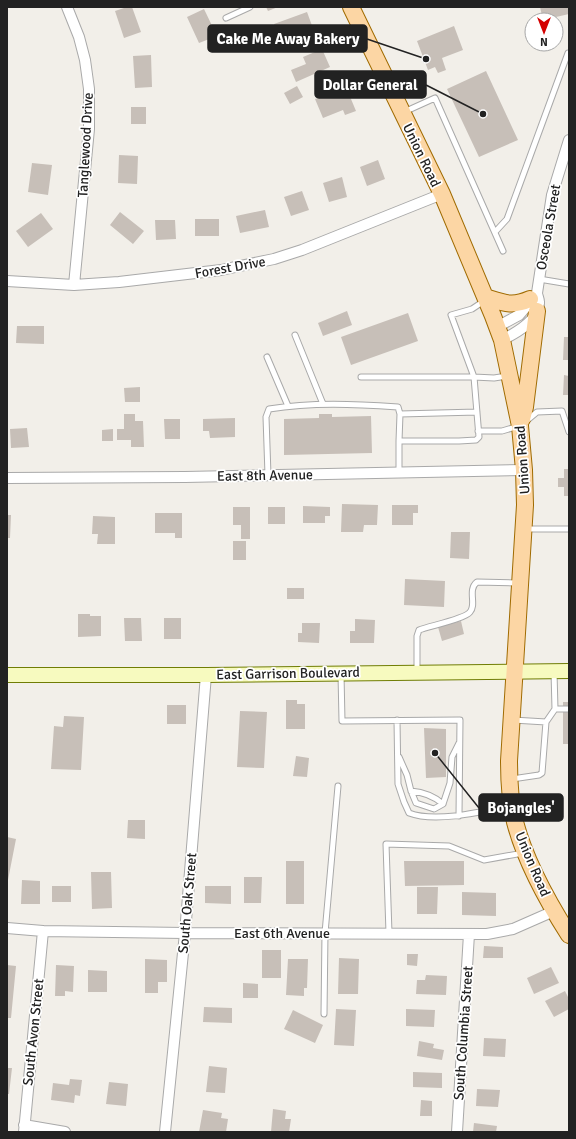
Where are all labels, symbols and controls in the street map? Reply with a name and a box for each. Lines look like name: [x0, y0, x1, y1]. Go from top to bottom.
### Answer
north arrow: [524, 12, 564, 52]
callout: Cake Me Away Bakery: [208, 25, 367, 52]
text: Cake Me Away Bakery: [216, 30, 360, 48]
text: N: [540, 35, 548, 48]
callout: Dollar General: [315, 71, 426, 98]
text: Dollar General: [322, 76, 418, 94]
street label: Tanglewood Drive: [74, 92, 97, 198]
street label: Union Road: [399, 121, 444, 190]
street label: Osceola Street: [533, 183, 564, 271]
street label: Forest Drive: [193, 253, 267, 282]
street label: Union Road: [512, 425, 533, 495]
street label: East 8th Avenue: [217, 466, 313, 485]
street label: East Garrison Boulevard: [216, 664, 360, 683]
callout: Bojangles': [479, 794, 563, 821]
text: Bojangles': [487, 799, 555, 817]
street label: Union Road: [511, 829, 554, 899]
street label: South Oak Street: [175, 852, 200, 954]
street label: East 6th Avenue: [234, 925, 330, 942]
street label: South Columbia Street: [450, 965, 477, 1101]
street label: South Avon Street: [19, 978, 48, 1086]

